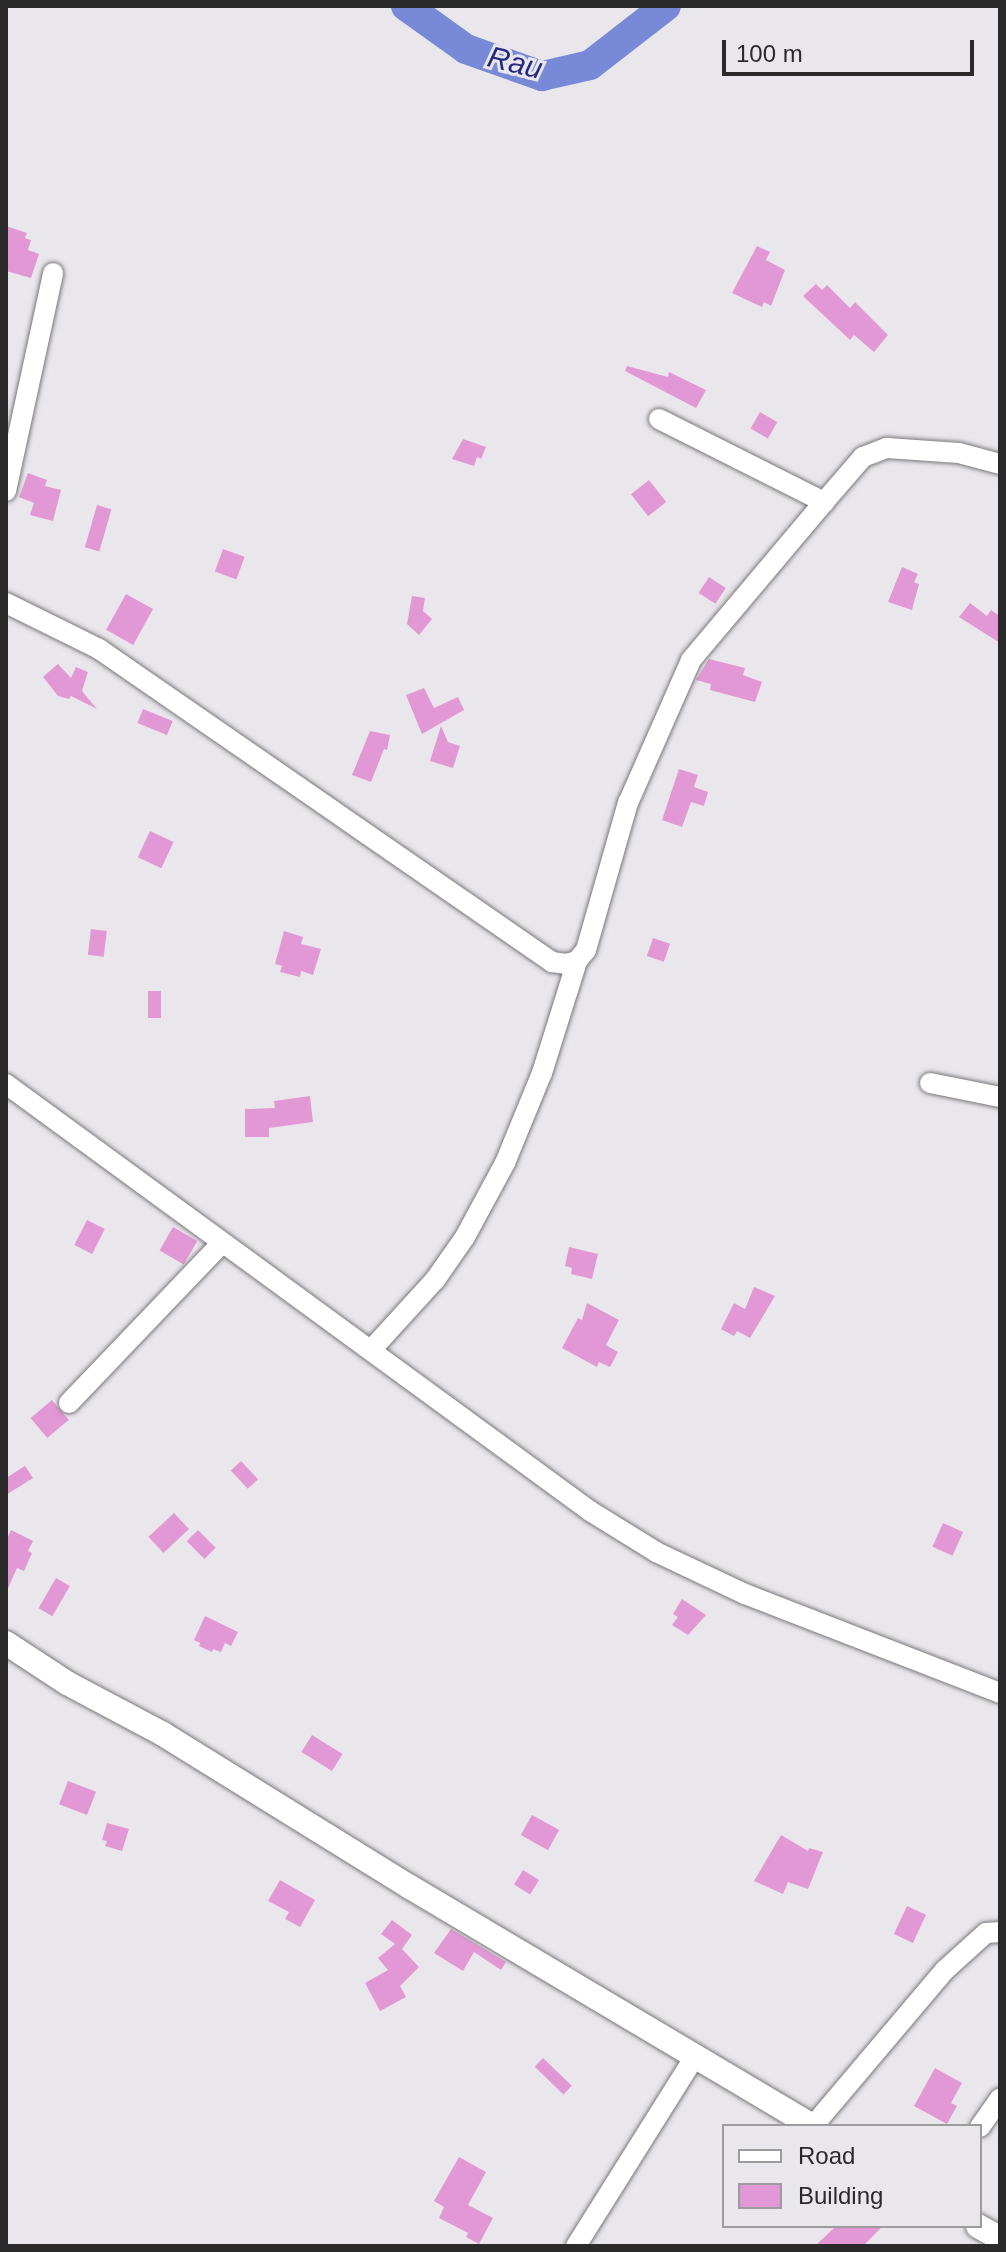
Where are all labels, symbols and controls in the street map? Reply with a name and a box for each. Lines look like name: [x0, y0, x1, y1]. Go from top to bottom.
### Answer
scale bar: [726, 24, 978, 74]
water label: Rau: [484, 39, 546, 87]
text: 100 m: [736, 40, 803, 67]
legend: [722, 2124, 982, 2228]
text: Road: [798, 2142, 855, 2169]
text: Building: [798, 2182, 883, 2209]

